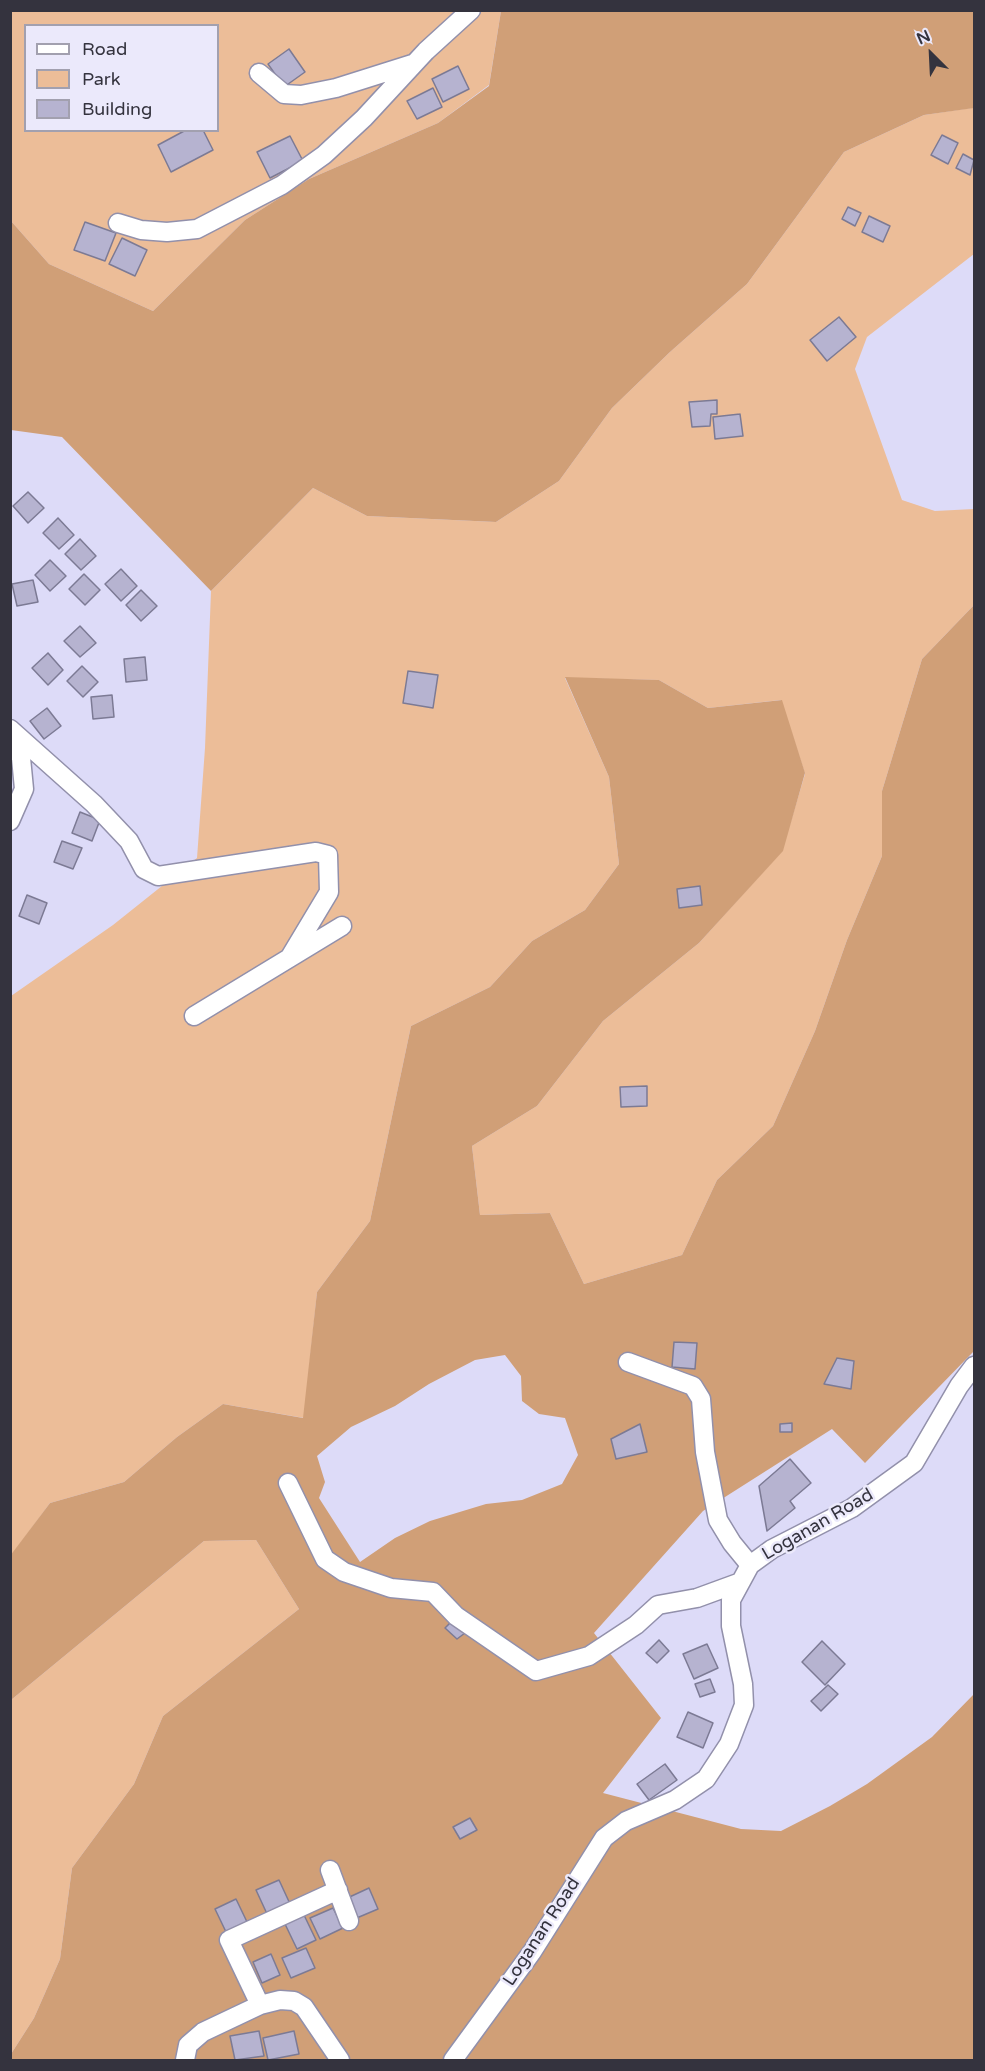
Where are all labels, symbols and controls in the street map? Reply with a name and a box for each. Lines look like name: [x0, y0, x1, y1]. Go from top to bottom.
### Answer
legend: [24, 24, 219, 132]
north arrow: [901, 24, 961, 84]
text: N: [914, 26, 934, 49]
text: Road: [82, 38, 127, 60]
text: Park: [82, 68, 120, 90]
text: Building: [82, 98, 152, 120]
street label: Loganan Road: [759, 1484, 877, 1566]
street label: Loganan Road: [499, 1874, 585, 1990]

